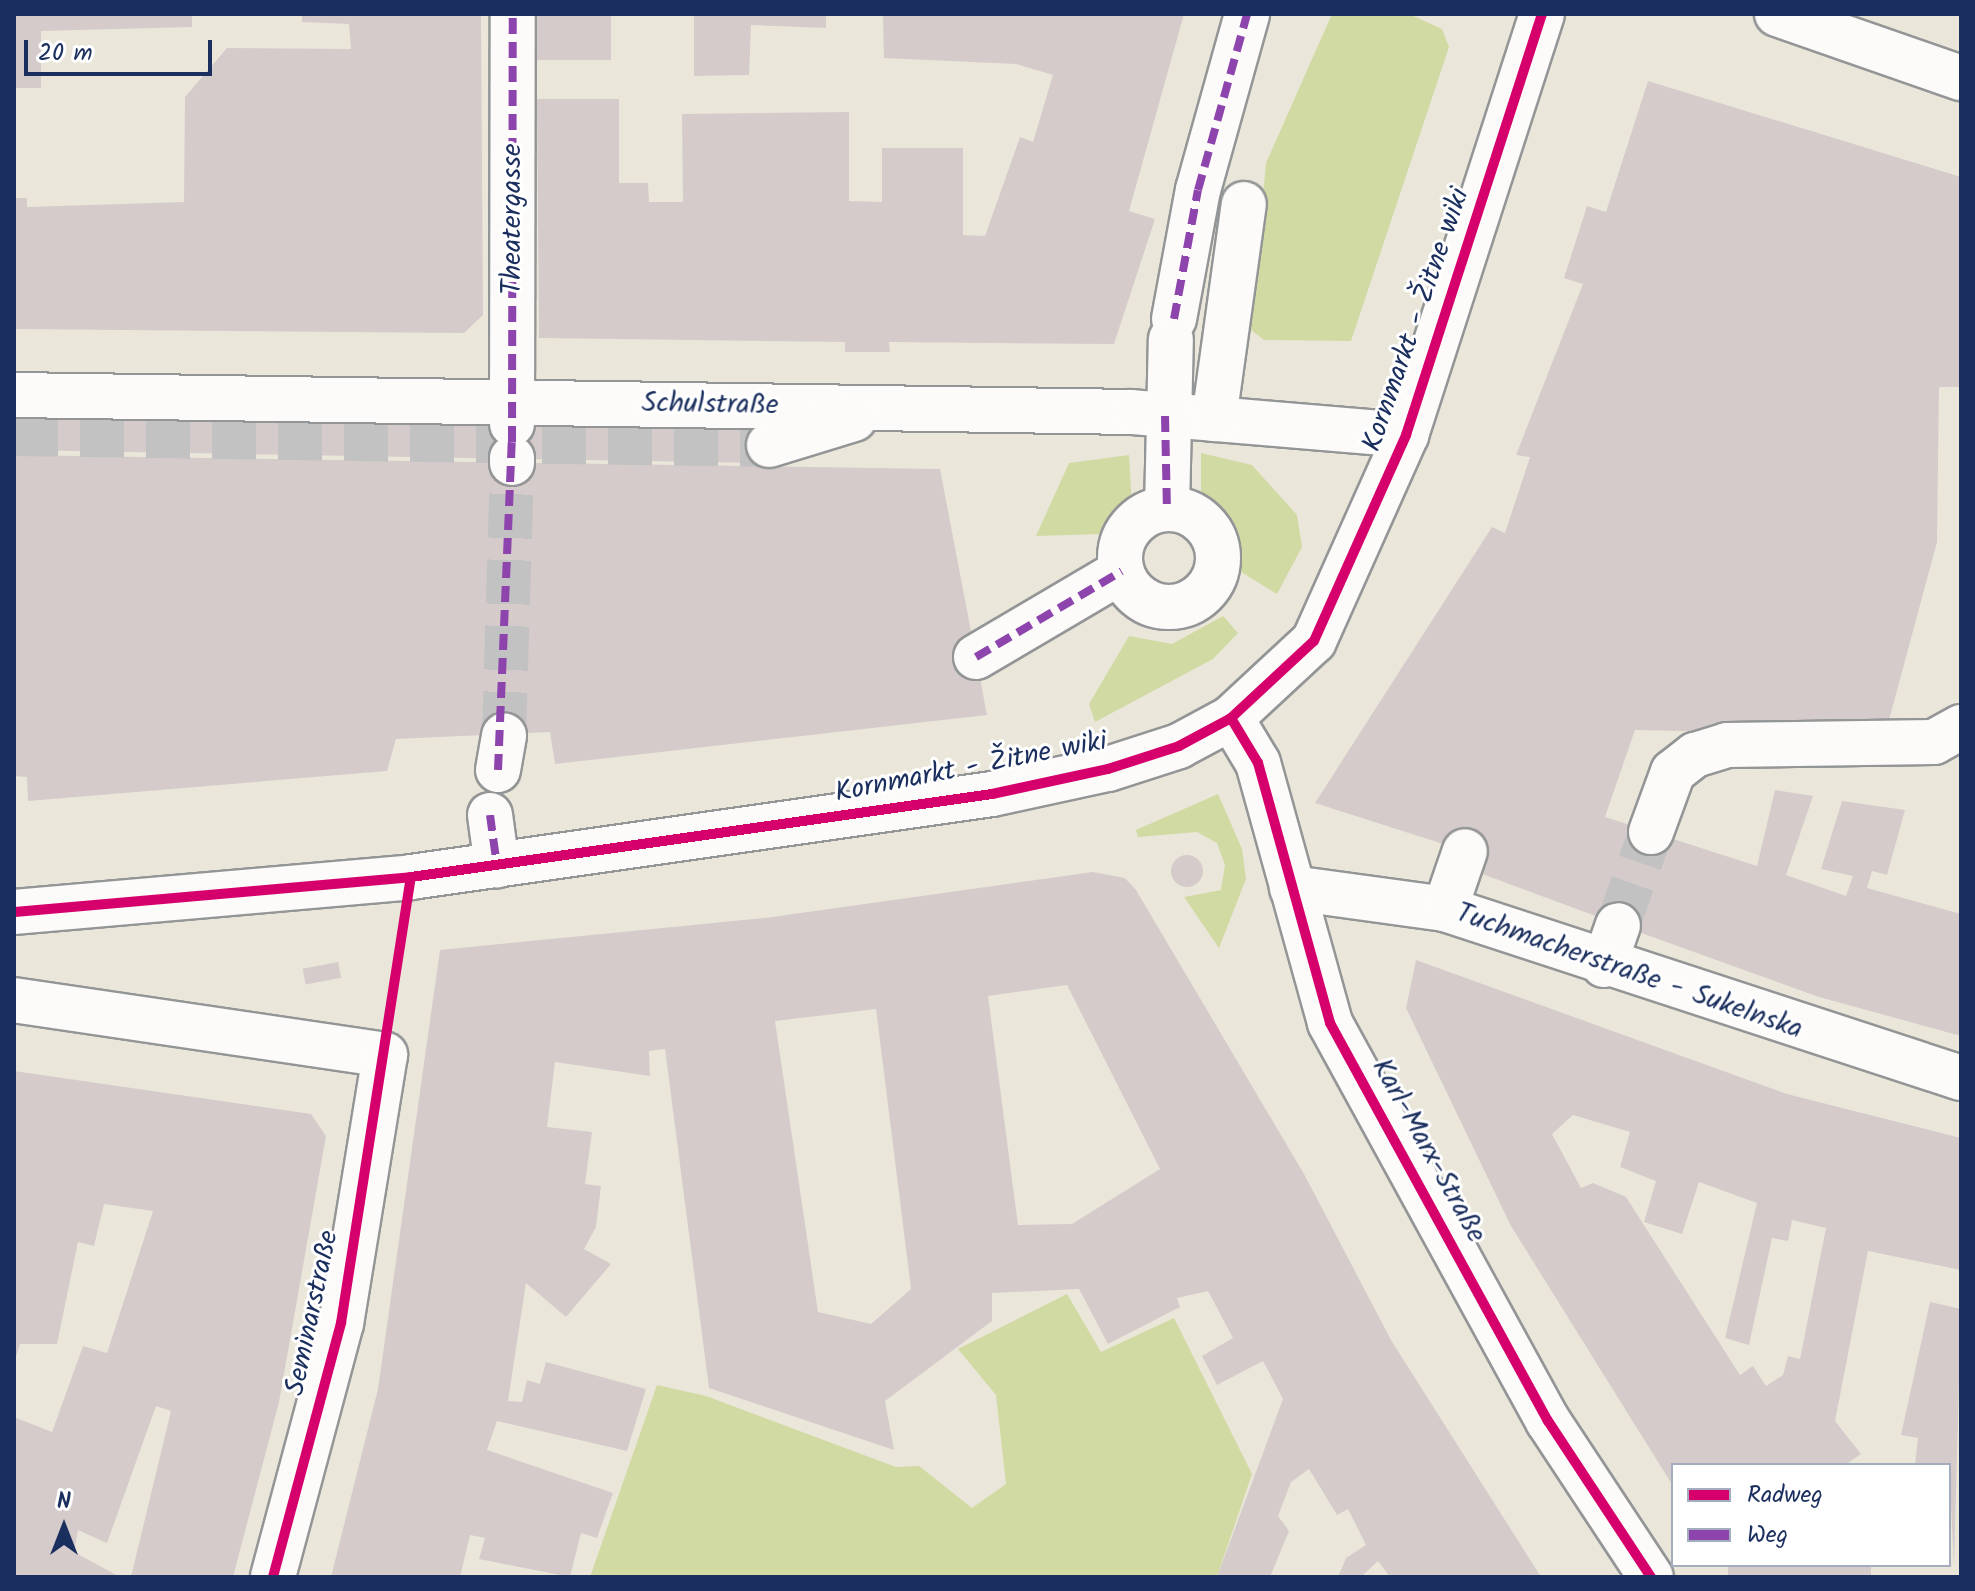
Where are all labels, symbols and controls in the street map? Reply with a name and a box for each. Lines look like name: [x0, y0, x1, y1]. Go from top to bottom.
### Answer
scale bar: [28, 24, 216, 74]
text: 20 m: [38, 34, 93, 73]
street label: Theatergasse: [496, 143, 530, 295]
street label: Kornmarkt - Žitne wiki: [1356, 184, 1478, 456]
street label: Schulstraße: [641, 387, 779, 423]
street label: Kornmarkt - Žitne wiki: [832, 725, 1110, 811]
street label: Tuchmacherstraße - Sukelnska: [1451, 897, 1807, 1047]
street label: Karl-Marx-Straße: [1364, 1053, 1492, 1249]
street label: Seminarstraße: [279, 1227, 347, 1399]
legend: [1671, 1463, 1951, 1567]
text: Radweg: [1747, 1476, 1823, 1515]
text: N: [57, 1485, 71, 1520]
north arrow: [24, 1487, 104, 1567]
text: Weg: [1747, 1516, 1788, 1555]

